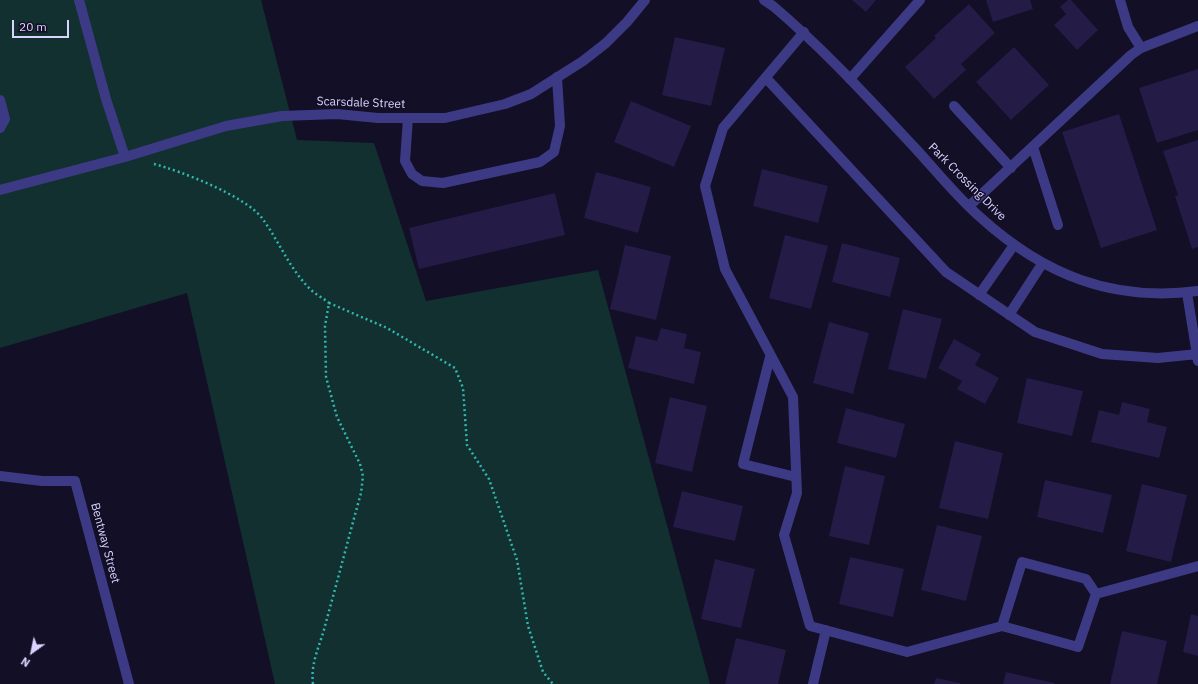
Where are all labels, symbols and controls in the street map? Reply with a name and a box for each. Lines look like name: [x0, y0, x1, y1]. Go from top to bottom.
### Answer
scale bar: [14, 12, 71, 38]
text: 20 m: [19, 19, 47, 34]
street label: Scarsdale Street: [316, 94, 406, 112]
street label: Park Crossing Drive: [925, 140, 1009, 224]
street label: Bentway Street: [87, 501, 123, 585]
north arrow: [12, 632, 52, 672]
text: N: [18, 654, 33, 670]

